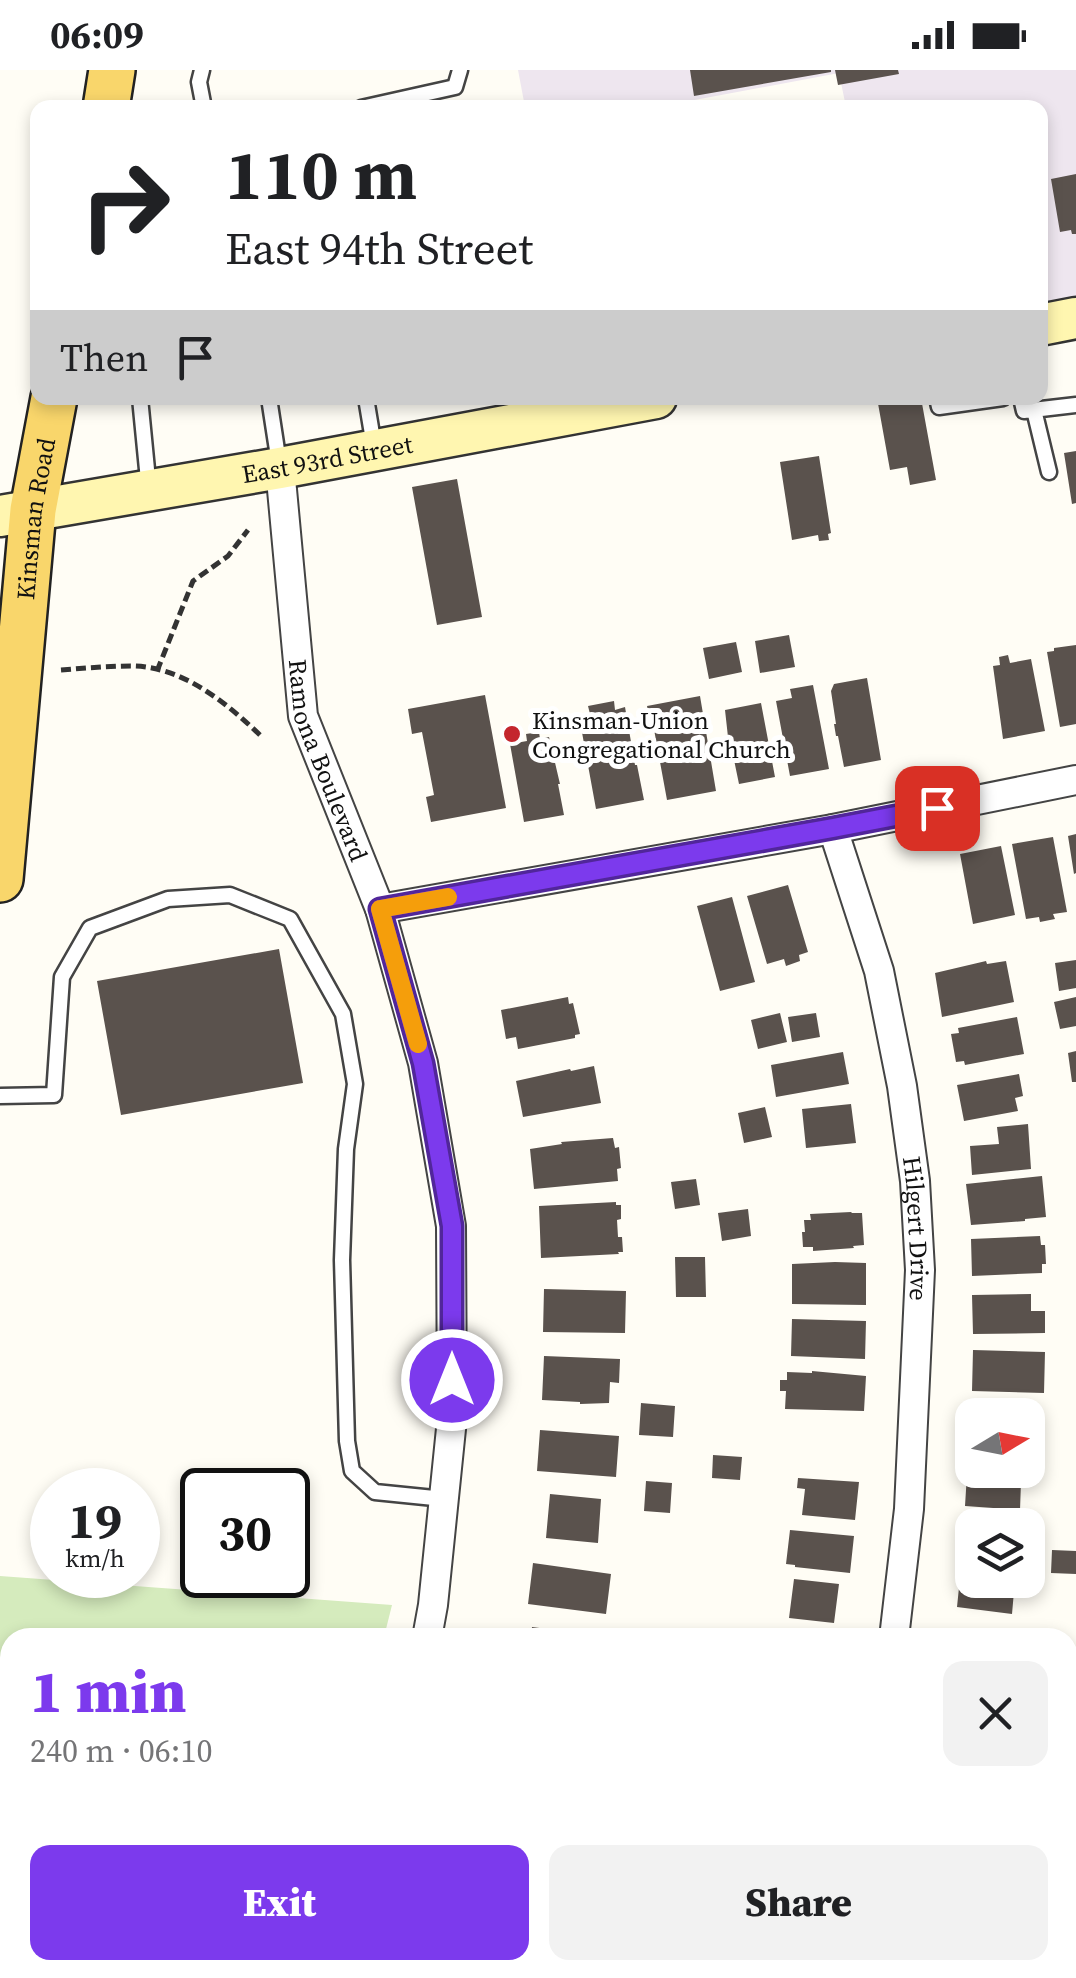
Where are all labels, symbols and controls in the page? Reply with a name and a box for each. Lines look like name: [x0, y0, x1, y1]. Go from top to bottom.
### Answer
text: 06:09: [50, 9, 144, 61]
text: 110 m: [225, 126, 417, 222]
icon: right: [60, 140, 190, 270]
text: East 94th Street: [225, 217, 533, 279]
icon: arrive: [168, 330, 223, 385]
text: Then: [60, 332, 148, 384]
street label: East 93rd Street: [239, 427, 416, 491]
street label: Kinsman Road: [8, 435, 63, 601]
street label: Ramona Boulevard: [281, 658, 376, 866]
place label: Kinsman-Union Congregational Church: [532, 703, 791, 766]
marker: Kinsman-Union Congregational Church: [501, 723, 523, 745]
pin: [895, 766, 980, 851]
icon: arrive: [910, 781, 965, 836]
street label: Hilgert Drive: [895, 1154, 937, 1302]
position arrow: [400, 1328, 504, 1432]
north arrow: [955, 1398, 1045, 1488]
map controls: [955, 1398, 1045, 1598]
speed limit sign: 30: [180, 1468, 310, 1598]
text: 19: [68, 1486, 122, 1555]
button: layers: [955, 1508, 1045, 1598]
text: km/h: [65, 1541, 125, 1575]
text: 1 min: [30, 1650, 186, 1732]
button: close: [943, 1661, 1048, 1766]
text: 240 m · 06:10: [30, 1729, 212, 1773]
button: Exit: [30, 1845, 529, 1960]
button: Share: [549, 1845, 1048, 1960]

